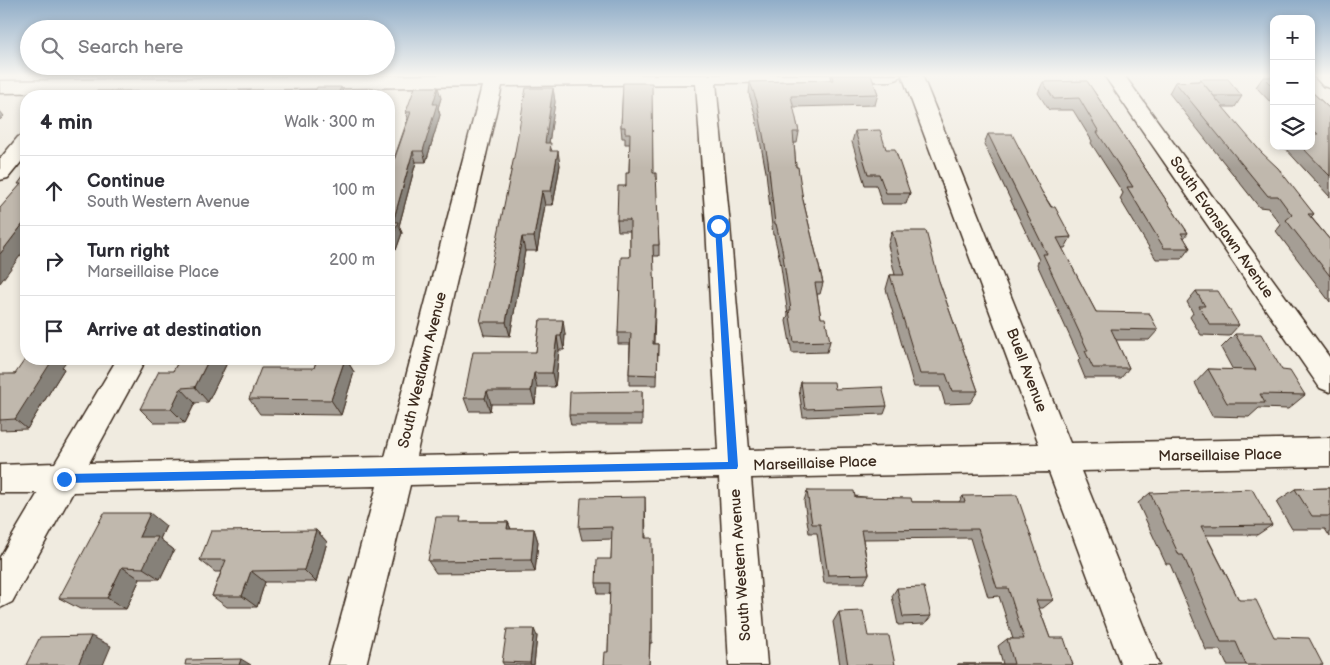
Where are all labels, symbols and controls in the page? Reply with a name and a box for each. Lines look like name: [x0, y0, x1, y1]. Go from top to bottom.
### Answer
map controls: [1270, 15, 1315, 150]
button: +: [1270, 15, 1315, 60]
search box: [20, 20, 395, 75]
icon: search: [38, 34, 66, 62]
text: Search here: [78, 36, 183, 59]
button: −: [1270, 60, 1315, 105]
button: layers: [1270, 105, 1315, 150]
text: 4 min: [40, 110, 93, 135]
text: Walk · 300 m: [284, 113, 375, 132]
street label: South Evanslawn Avenue: [1165, 153, 1278, 302]
text: Continue: [87, 170, 165, 193]
icon: ahead: [40, 177, 68, 205]
text: 100 m: [332, 181, 375, 200]
text: South Western Avenue: [87, 193, 250, 212]
route start: [707, 215, 730, 238]
text: Turn right: [87, 240, 170, 263]
icon: right: [40, 247, 68, 275]
text: 200 m: [329, 251, 375, 270]
text: Marseillaise Place: [87, 263, 219, 282]
street label: South Westlawn Avenue: [394, 290, 451, 450]
icon: arrive: [40, 317, 68, 345]
text: Arrive at destination: [87, 319, 262, 342]
street label: Buell Avenue: [1002, 325, 1051, 415]
street label: Marseillaise Place: [1158, 445, 1282, 466]
street label: Marseillaise Place: [753, 452, 877, 475]
route end: [53, 468, 76, 491]
street label: South Western Avenue: [726, 488, 755, 642]

